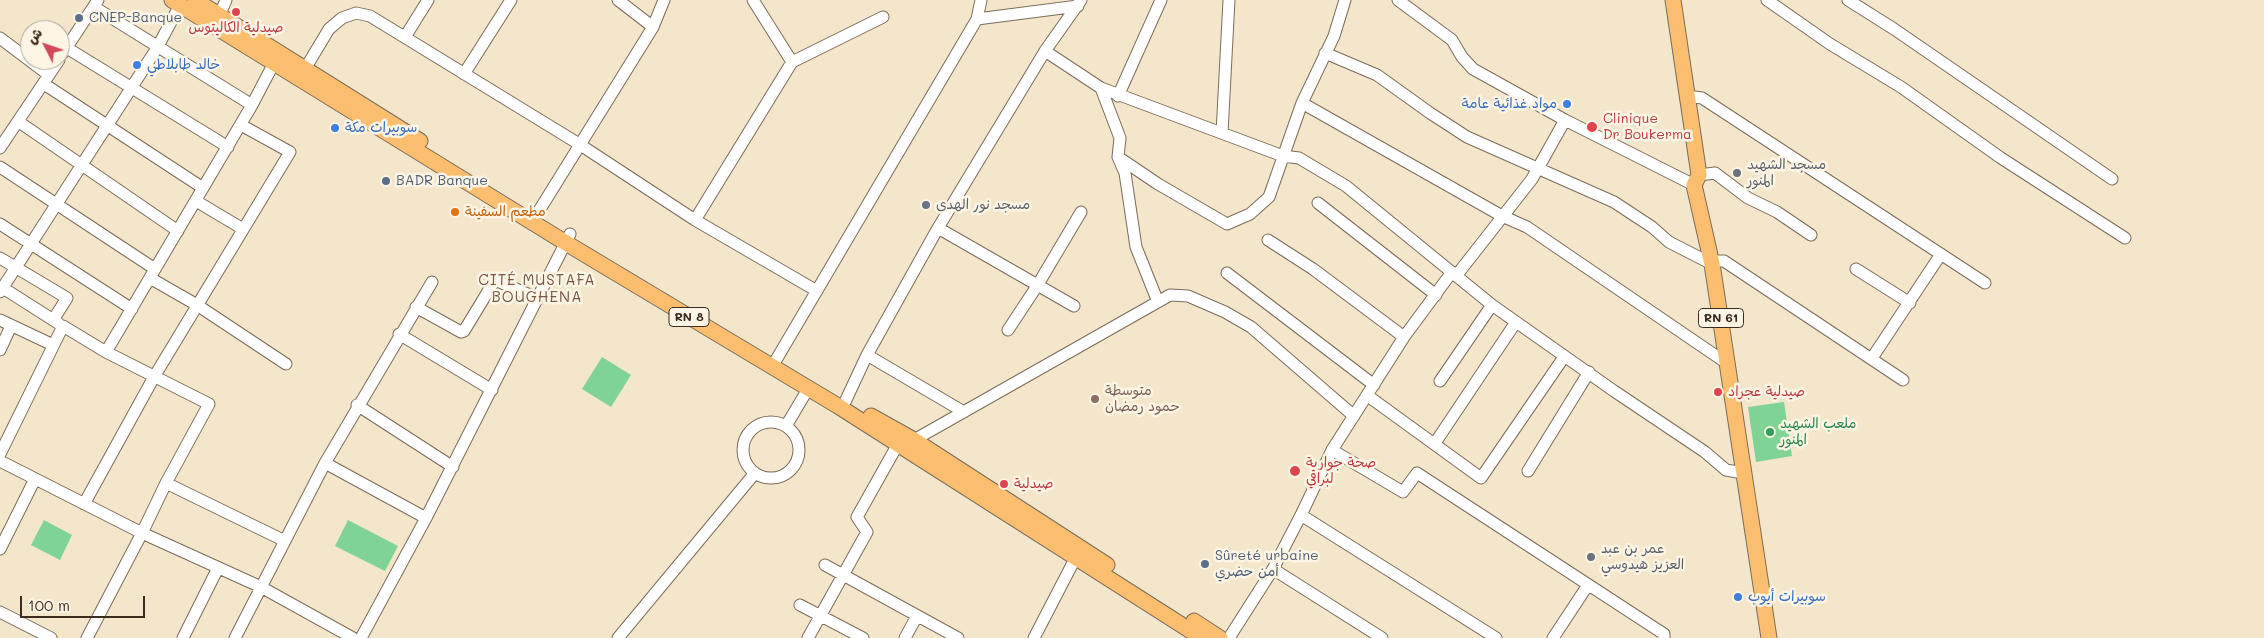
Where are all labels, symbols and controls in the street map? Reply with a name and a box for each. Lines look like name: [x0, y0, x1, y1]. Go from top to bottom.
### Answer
marker: صيدلية الكاليتوس: [230, 6, 242, 18]
place label: CNEP-Banque: [89, 10, 182, 26]
marker: CNEP-Banque: [73, 12, 85, 24]
north arrow: [20, 20, 70, 70]
place label: صيدلية الكاليتوس: [189, 20, 283, 36]
text: ش: [22, 23, 46, 48]
place label: خالد طابلاطي: [147, 57, 220, 73]
marker: خالد طابلاطي: [131, 59, 143, 71]
place label: مواد غذائية عامة: [1462, 96, 1557, 112]
marker: مواد غذائية عامة: [1561, 98, 1573, 110]
place label: Clinique Dr Boukerma: [1603, 111, 1692, 144]
place label: سوبيرات مكة: [345, 120, 417, 136]
marker: Clinique Dr Boukerma: [1585, 120, 1599, 134]
marker: سوبيرات مكة: [329, 122, 341, 134]
place label: مسجد الشهيد المنور: [1747, 157, 1826, 190]
marker: مسجد الشهيد المنور: [1731, 167, 1743, 179]
place label: BADR Banque: [396, 173, 488, 189]
marker: BADR Banque: [380, 175, 392, 187]
place label: مسجد نور الهدى: [936, 197, 1030, 213]
marker: مسجد نور الهدى: [920, 199, 932, 211]
place label: مطعم السفينة: [465, 204, 546, 220]
marker: مطعم السفينة: [449, 206, 461, 218]
district label: CITÉ MUSTAFA BOUGHENA: [477, 271, 597, 306]
road number: RN 8: [669, 308, 709, 326]
road number: RN 61: [1698, 308, 1744, 328]
place label: متوسطة حمود رمضان: [1105, 383, 1179, 416]
place label: صيدلية عجراد: [1728, 384, 1805, 400]
marker: صيدلية عجراد: [1712, 386, 1724, 398]
marker: متوسطة حمود رمضان: [1089, 393, 1101, 405]
place label: ملعب الشهيد المنور: [1780, 416, 1856, 448]
marker: ملعب الشهيد المنور: [1764, 426, 1776, 438]
place label: صحة جوارية لبراقي: [1306, 455, 1376, 488]
marker: صحة جوارية لبراقي: [1288, 464, 1302, 478]
place label: صيدلية: [1014, 476, 1053, 492]
marker: صيدلية: [998, 478, 1010, 490]
place label: عمر بن عبد العزيز هيدوسي: [1601, 541, 1684, 574]
place label: Sûreté urbaine أمن حضري: [1215, 548, 1319, 580]
marker: عمر بن عبد العزيز هيدوسي: [1585, 551, 1597, 563]
marker: Sûreté urbaine أمن حضري: [1199, 558, 1211, 570]
scale bar: [22, 586, 148, 618]
place label: سوبيرات أيوب: [1748, 589, 1826, 605]
marker: سوبيرات أيوب: [1732, 591, 1744, 603]
text: 100 m: [28, 595, 70, 615]

